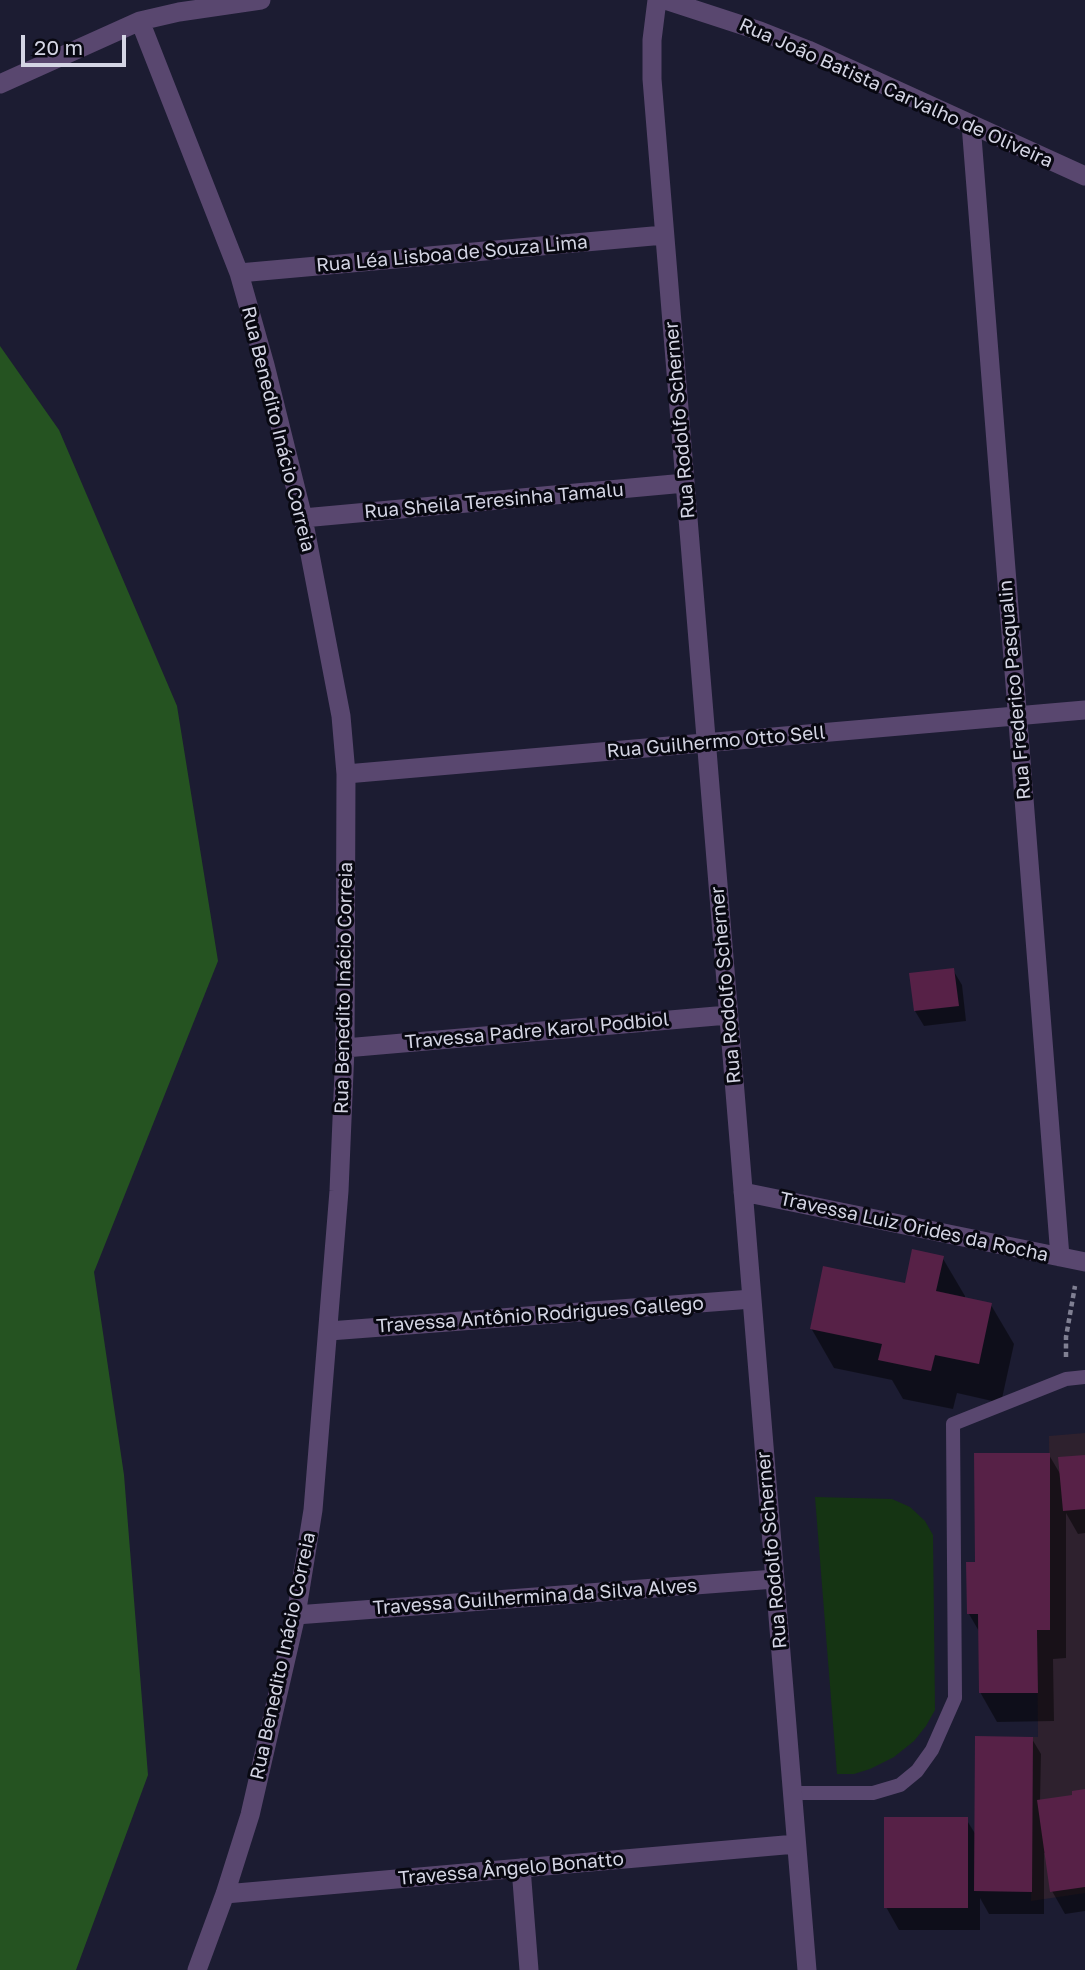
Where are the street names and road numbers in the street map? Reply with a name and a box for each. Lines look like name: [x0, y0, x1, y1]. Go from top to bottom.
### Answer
street label: Rua João Batista Carvalho de Oliveira: [736, 13, 1056, 173]
street label: Rua Léa Lisboa de Souza Lima: [315, 231, 589, 277]
street label: Rua Benedito Inácio Correia: [236, 304, 320, 554]
street label: Rua Rodolfo Scherner: [660, 320, 700, 520]
street label: Rua Sheila Teresinha Tamalu: [363, 478, 625, 524]
street label: Rua Frederico Pasqualin: [994, 579, 1036, 801]
street label: Rua Guilhermo Otto Sell: [606, 721, 826, 763]
street label: Rua Benedito Inácio Correia: [330, 862, 358, 1114]
street label: Rua Rodolfo Scherner: [706, 885, 746, 1085]
street label: Travessa Padre Karol Podbiol: [404, 1008, 670, 1054]
street label: Travessa Luiz Orides da Rocha: [778, 1187, 1050, 1267]
street label: Travessa Antônio Rodrigues Gallego: [375, 1292, 705, 1338]
street label: Rua Rodolfo Scherner: [752, 1450, 792, 1650]
street label: Rua Benedito Inácio Correia: [246, 1530, 320, 1782]
street label: Travessa Guilhermina da Silva Alves: [372, 1574, 698, 1620]
street label: Travessa Ângelo Bonatto: [397, 1848, 625, 1890]

